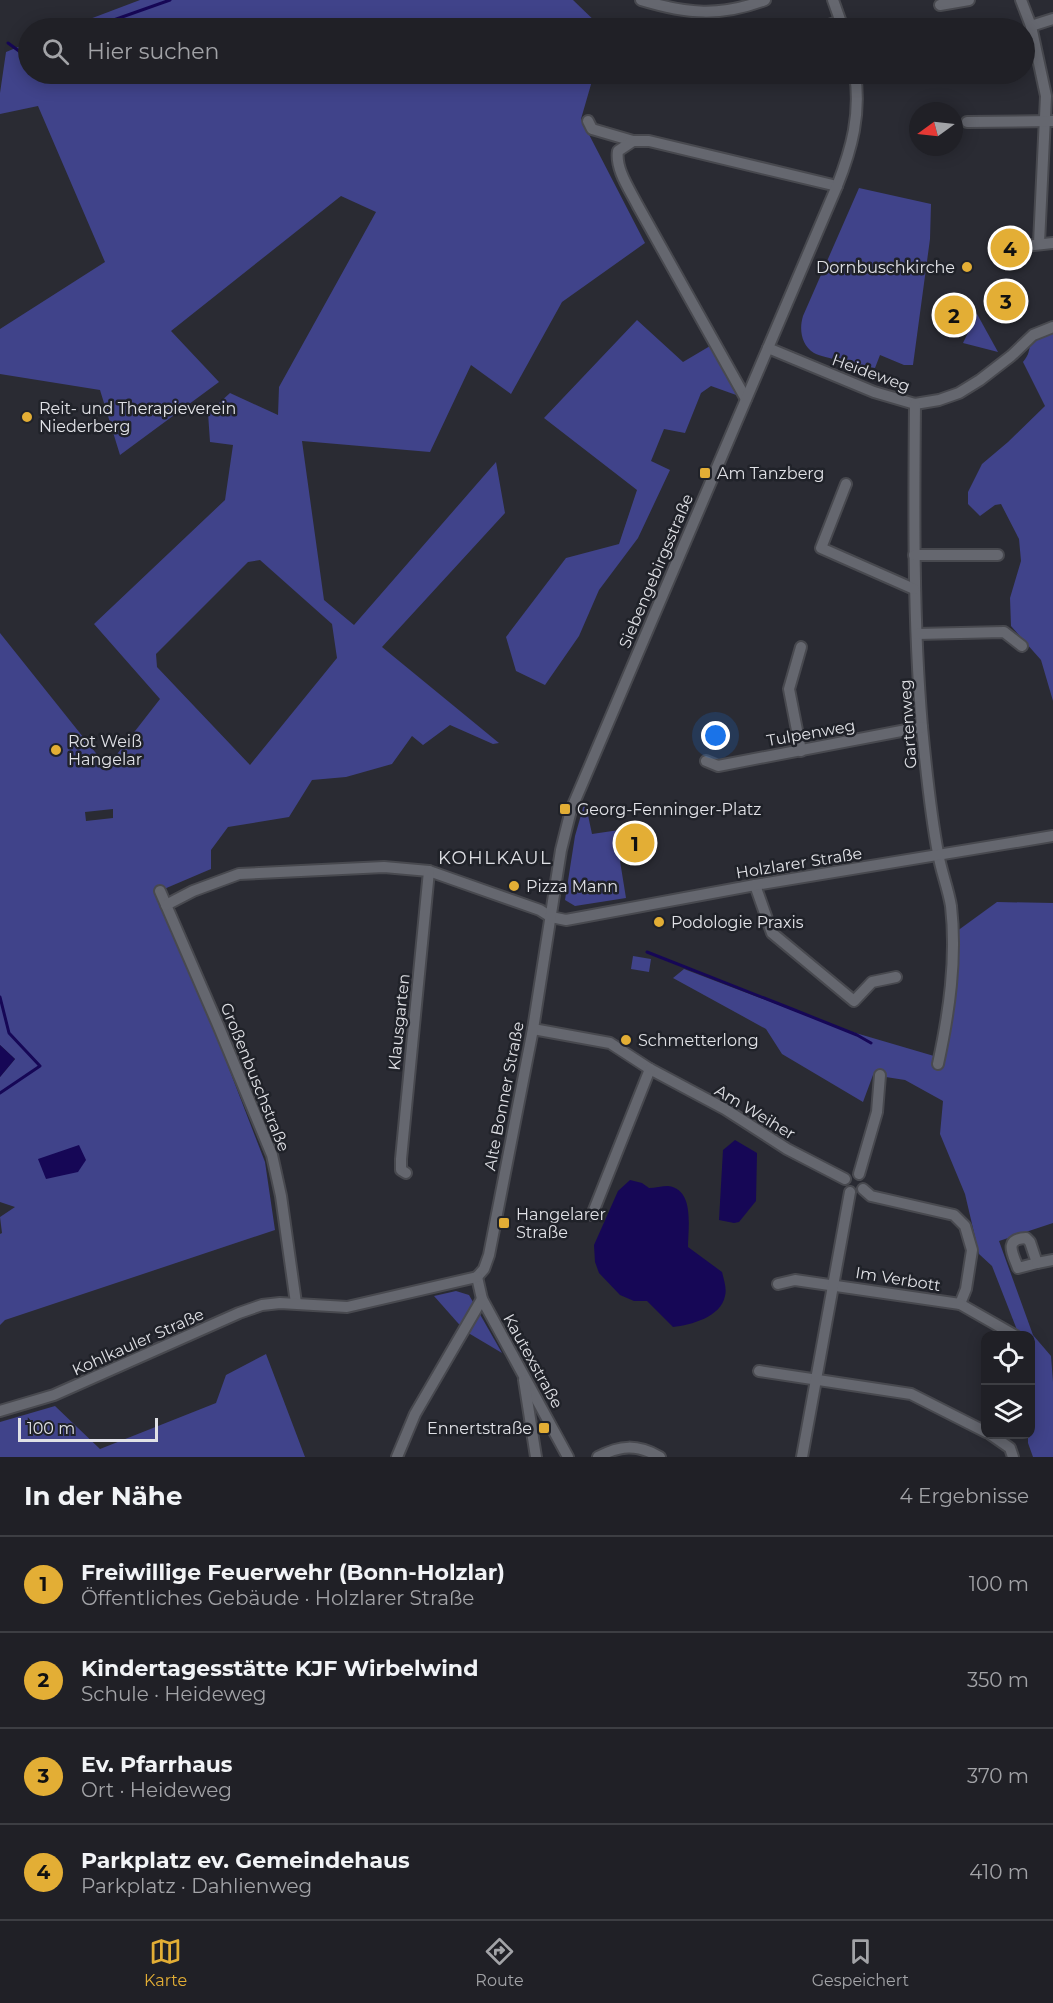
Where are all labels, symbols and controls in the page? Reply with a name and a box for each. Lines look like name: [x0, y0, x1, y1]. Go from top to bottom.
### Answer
search box: [18, 18, 1035, 84]
icon: search: [39, 35, 72, 68]
text: Hier suchen: [87, 38, 219, 65]
north arrow: [909, 102, 963, 156]
pin: 4: [990, 226, 1030, 270]
place label: Dornbuschkirche: [816, 258, 955, 277]
marker: Dornbuschkirche: [960, 260, 974, 274]
pin: 3: [986, 278, 1026, 324]
pin: 2: [934, 292, 974, 338]
street label: Heideweg: [829, 350, 913, 396]
place label: Reit- und Therapieverein Niederberg: [39, 399, 236, 436]
marker: Reit- und Therapieverein Niederberg: [20, 410, 34, 424]
place label: Am Tanzberg: [717, 464, 824, 483]
marker: Am Tanzberg: [698, 466, 712, 480]
street label: Siebengebirgsstraße: [615, 491, 697, 651]
street label: Gartenweg: [895, 679, 921, 769]
street label: Tulpenweg: [765, 716, 857, 750]
your location: [701, 721, 730, 750]
place label: Rot Weiß Hangelar: [68, 732, 142, 769]
marker: Rot Weiß Hangelar: [49, 743, 63, 757]
place label: Georg-Fenninger-Platz: [577, 800, 762, 819]
marker: Georg-Fenninger-Platz: [558, 802, 572, 816]
pin: 1: [616, 820, 654, 866]
street label: Holzlarer Straße: [734, 844, 864, 882]
district label: KOHLKAUL: [438, 847, 552, 869]
place label: Pizza Mann: [526, 877, 618, 896]
marker: Pizza Mann: [507, 879, 521, 893]
place label: Podologie Praxis: [671, 913, 804, 932]
marker: Podologie Praxis: [652, 915, 666, 929]
street label: Klausgarten: [384, 973, 414, 1071]
street label: Großenbuschstraße: [216, 1000, 294, 1154]
street label: Alte Bonner Straße: [480, 1020, 528, 1172]
place label: Schmetterlong: [638, 1031, 759, 1050]
marker: Schmetterlong: [619, 1033, 633, 1047]
street label: Am Weiher: [711, 1081, 799, 1143]
place label: Hangelarer Straße: [516, 1205, 606, 1242]
marker: Hangelarer Straße: [497, 1216, 511, 1230]
street label: Im Verbott: [854, 1263, 942, 1295]
street label: Kohlkauler Straße: [69, 1304, 207, 1380]
street label: Kautexstraße: [499, 1310, 567, 1412]
map controls: [981, 1331, 1035, 1439]
button: locate: [981, 1331, 1035, 1385]
button: layers: [981, 1385, 1035, 1439]
scale bar: [18, 1415, 158, 1442]
text: 100 m: [27, 1419, 75, 1438]
place label: Ennertstraße: [427, 1419, 532, 1438]
marker: Ennertstraße: [537, 1421, 551, 1435]
text: In der Nähe: [24, 1480, 182, 1512]
text: 4 Ergebnisse: [900, 1484, 1029, 1508]
text: Freiwillige Feuerwehr (Bonn-Holzlar): [81, 1559, 505, 1586]
text: 1: [40, 1572, 47, 1596]
text: 100 m: [969, 1572, 1029, 1596]
text: Öffentliches Gebäude · Holzlarer Straße: [81, 1586, 474, 1610]
text: Kindertagesstätte KJF Wirbelwind: [81, 1655, 478, 1682]
text: 2: [38, 1668, 49, 1692]
text: 350 m: [967, 1668, 1029, 1692]
text: Schule · Heideweg: [81, 1682, 267, 1706]
text: Ev. Pfarrhaus: [81, 1751, 233, 1778]
text: 3: [38, 1764, 49, 1788]
text: 370 m: [967, 1764, 1029, 1788]
text: Ort · Heideweg: [81, 1778, 232, 1802]
text: Parkplatz ev. Gemeindehaus: [81, 1847, 410, 1874]
text: 4: [37, 1860, 50, 1884]
text: 410 m: [969, 1860, 1029, 1884]
text: Parkplatz · Dahlienweg: [81, 1874, 312, 1898]
tab: Karte: [144, 1935, 187, 1990]
tab: Route: [475, 1935, 524, 1990]
tab: Gespeichert: [812, 1935, 909, 1990]

